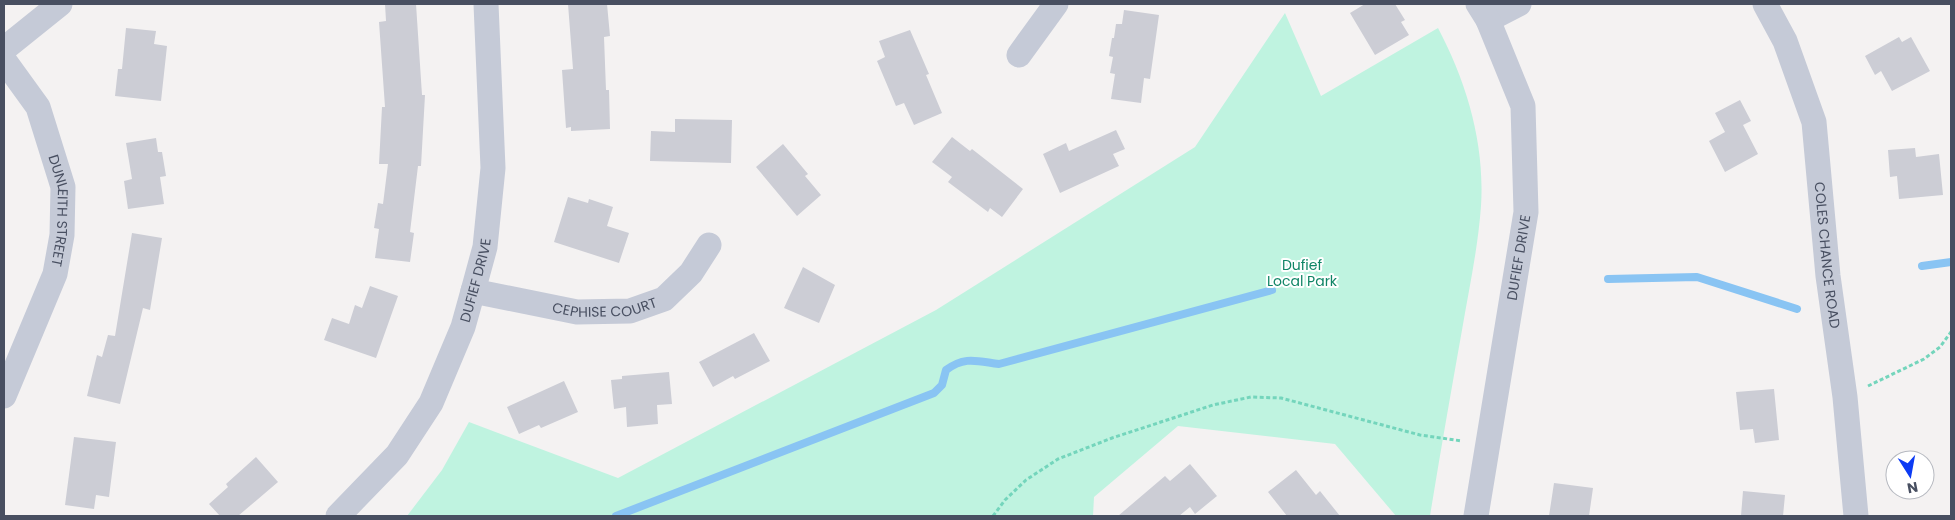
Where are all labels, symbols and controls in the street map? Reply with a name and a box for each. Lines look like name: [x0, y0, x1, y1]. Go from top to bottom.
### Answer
street label: DUNLEITH STREET: [43, 152, 73, 268]
street label: COLES CHANCE ROAD: [1809, 181, 1845, 330]
street label: DUFIEF DRIVE: [1502, 213, 1535, 302]
street label: DUFIEF DRIVE: [455, 237, 496, 325]
park label: Dufief Local Park: [1267, 255, 1338, 291]
street label: CEPHISE COURT: [551, 292, 660, 322]
north arrow: [1885, 450, 1935, 500]
text: N: [1905, 477, 1920, 499]

